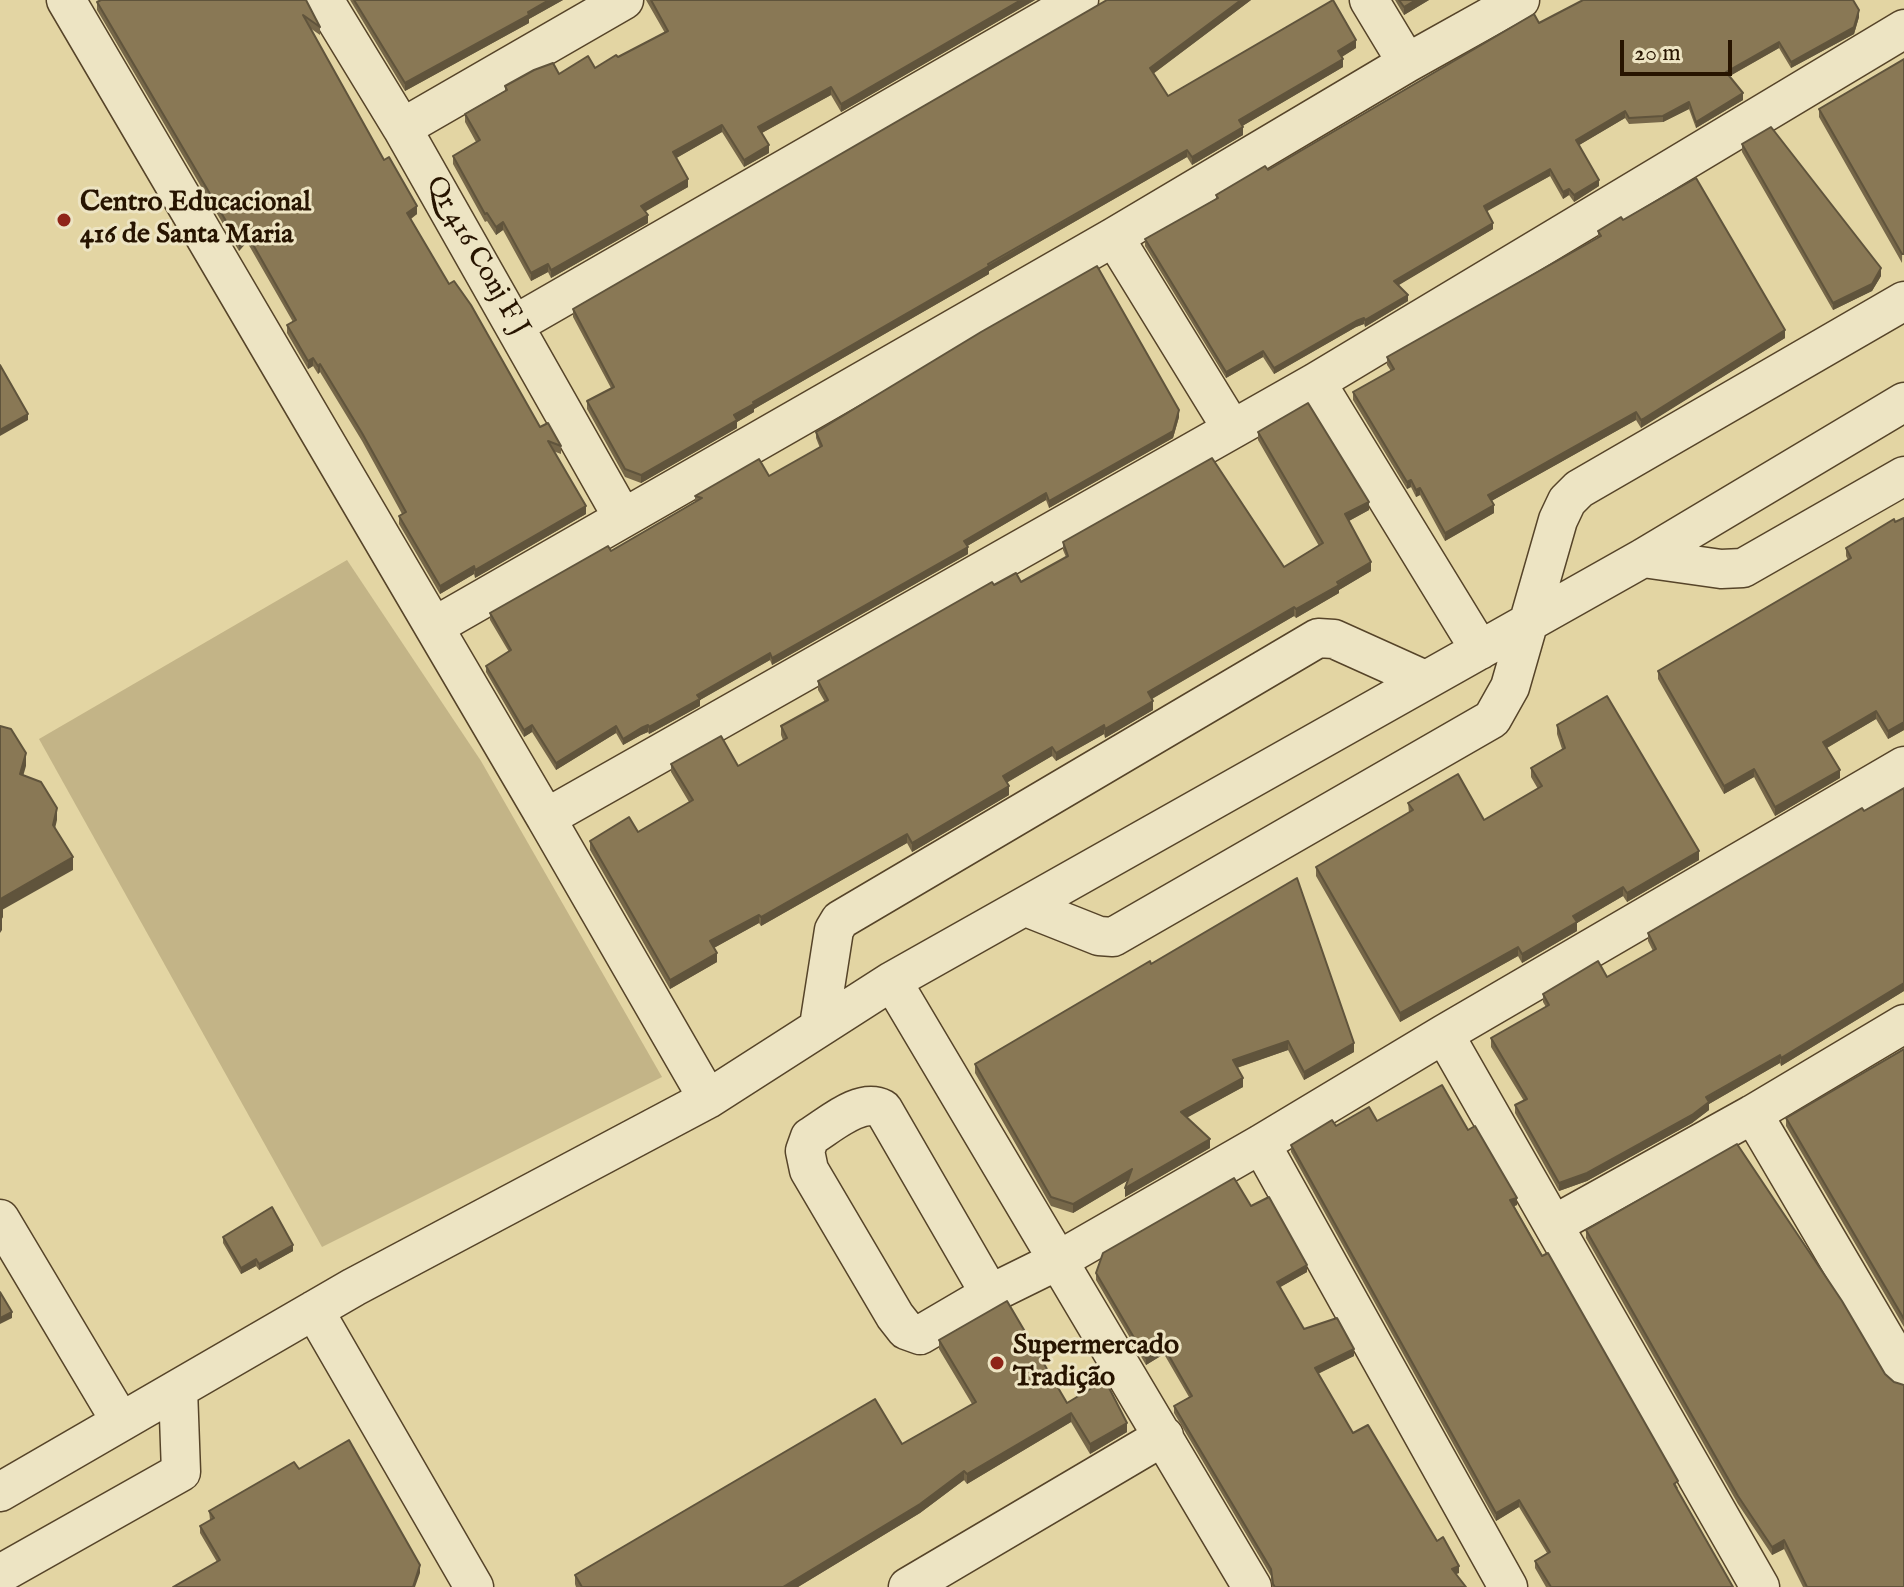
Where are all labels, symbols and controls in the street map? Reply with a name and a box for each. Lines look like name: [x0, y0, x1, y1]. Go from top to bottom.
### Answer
scale bar: [1624, 24, 1736, 74]
text: 20 m: [1634, 38, 1681, 69]
street label: Qr 416 Conj F J: [417, 171, 535, 343]
place label: Centro Educacional 416 de Santa Maria: [80, 187, 311, 253]
marker: Centro Educacional 416 de Santa Maria: [55, 211, 73, 229]
place label: Supermercado Tradição: [1013, 1330, 1179, 1396]
marker: Supermercado Tradição: [988, 1354, 1006, 1372]

